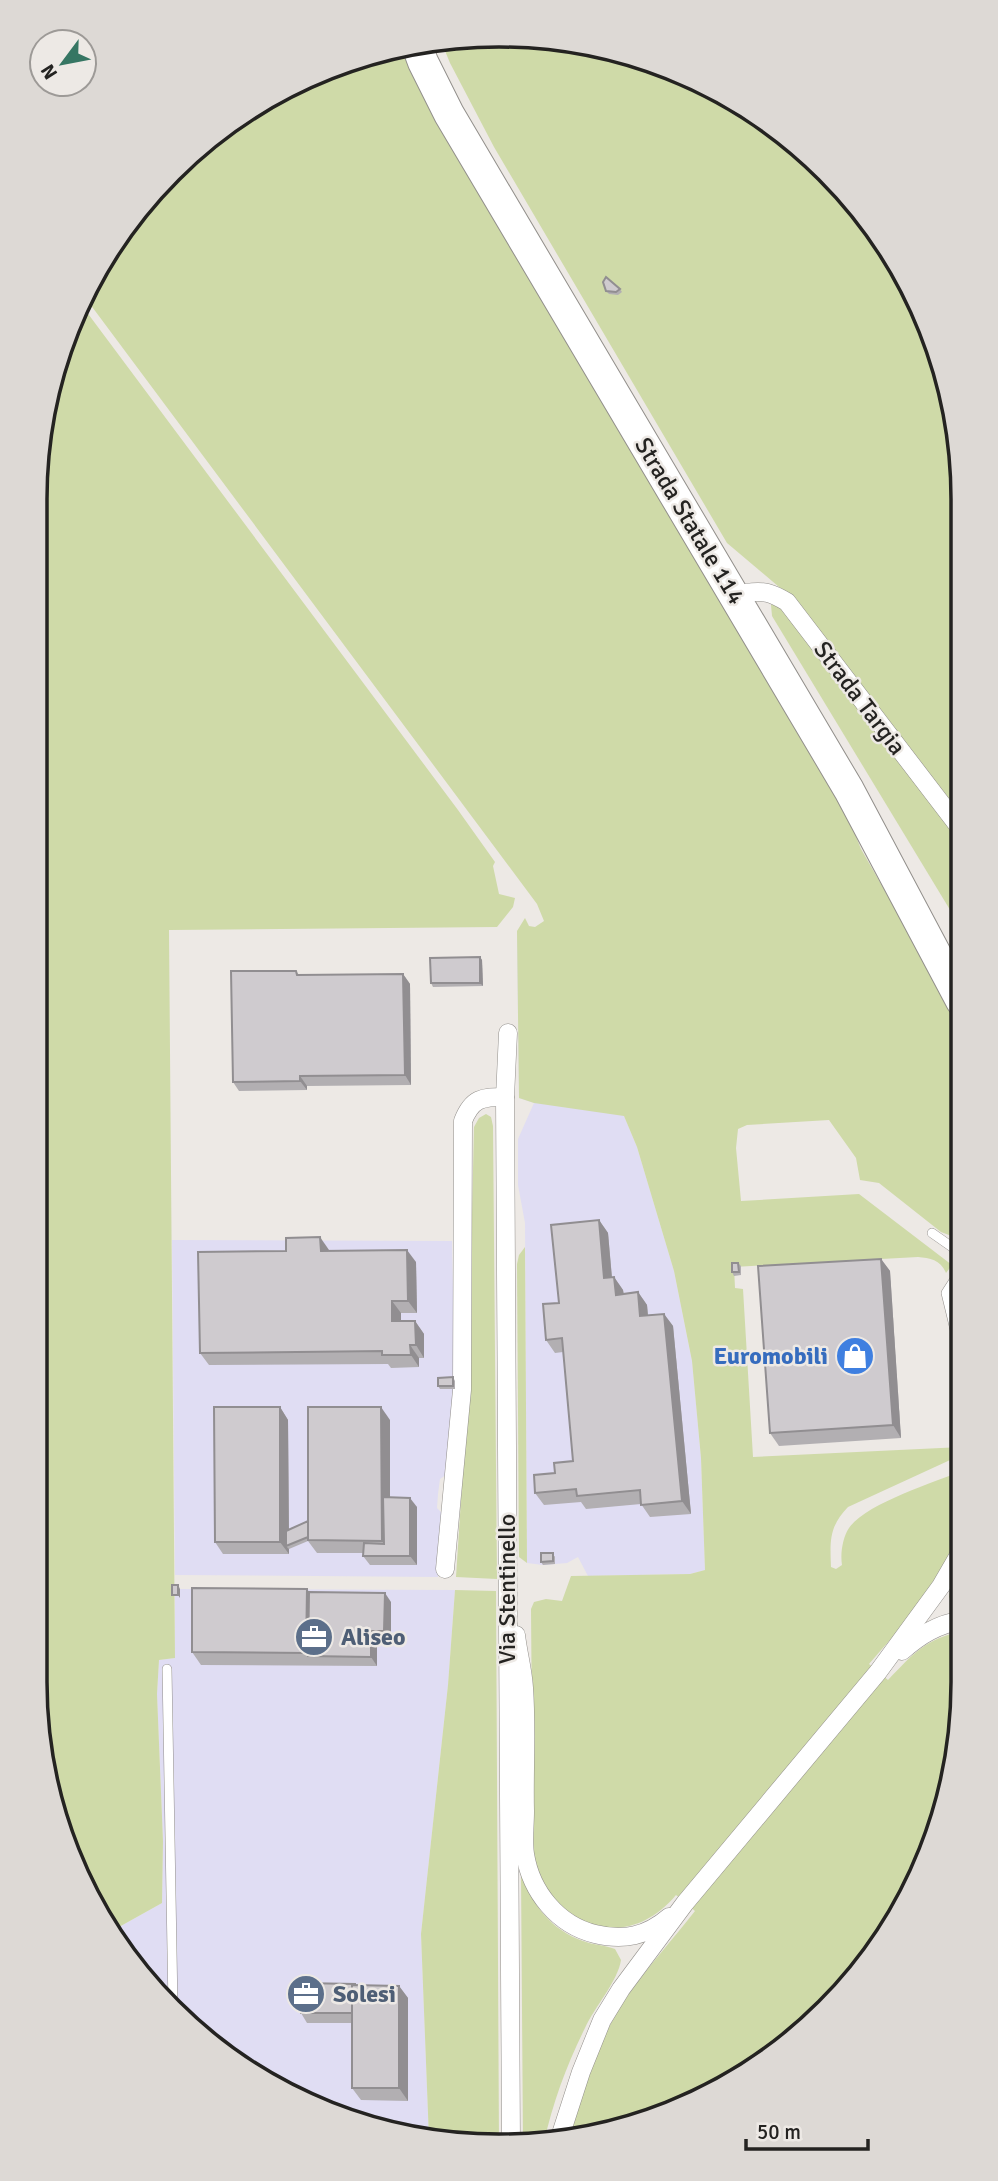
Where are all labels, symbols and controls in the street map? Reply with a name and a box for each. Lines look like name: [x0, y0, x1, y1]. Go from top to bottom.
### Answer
north arrow: [28, 28, 98, 98]
text: N: [36, 60, 63, 83]
street label: Strada Statale 114: [628, 432, 752, 610]
street label: Strada Targia: [807, 635, 913, 761]
shop icon: Euromobili: [834, 1335, 876, 1377]
place label: Euromobili: [713, 1341, 828, 1371]
street label: Via Stentinello: [492, 1514, 522, 1664]
office icon: Aliseo: [293, 1616, 335, 1658]
place label: Aliseo: [341, 1622, 406, 1652]
office icon: Solesi: [285, 1973, 327, 2015]
place label: Solesi: [333, 1979, 396, 2009]
scale bar: [746, 2108, 869, 2152]
text: 50 m: [757, 2119, 801, 2145]

